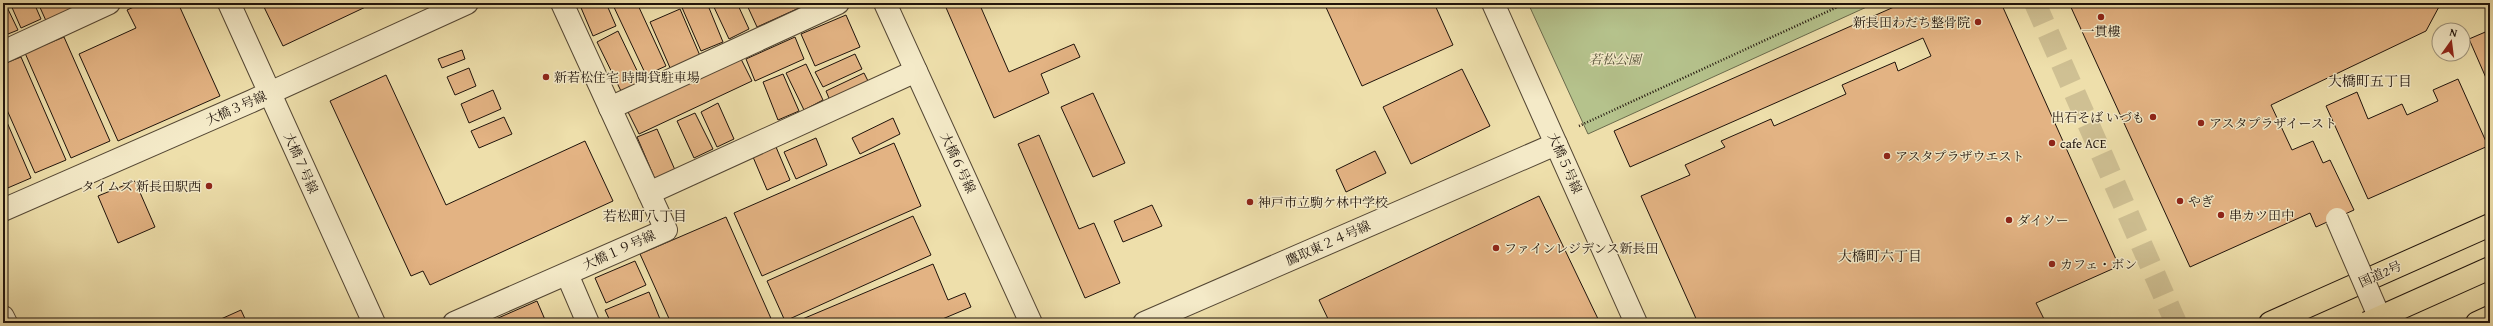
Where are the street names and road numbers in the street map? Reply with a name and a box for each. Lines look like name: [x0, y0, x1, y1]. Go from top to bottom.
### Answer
street label: 大橋３号線: [202, 86, 270, 130]
street label: 大橋７号線: [279, 129, 323, 197]
street label: 大橋５号線: [1543, 129, 1587, 197]
street label: 大橋６号線: [936, 130, 980, 196]
street label: 鷹取東２４号線: [1283, 216, 1373, 270]
street label: 大橋１９号線: [580, 225, 658, 275]
street label: 国道2号: [2355, 256, 2405, 292]

